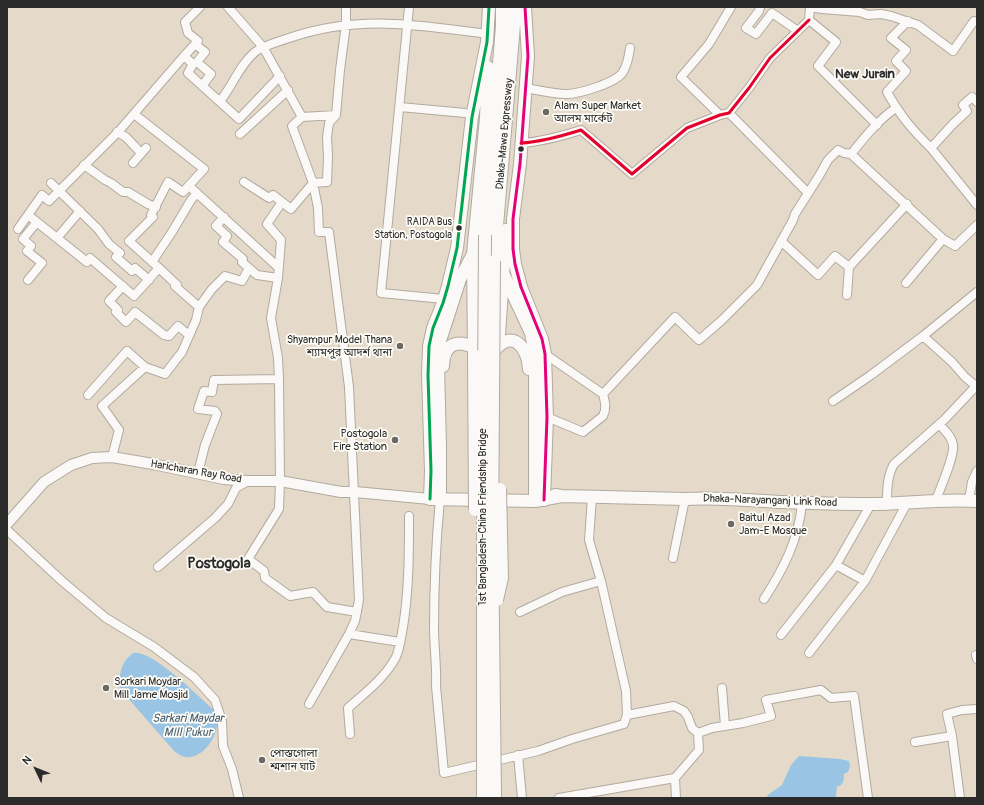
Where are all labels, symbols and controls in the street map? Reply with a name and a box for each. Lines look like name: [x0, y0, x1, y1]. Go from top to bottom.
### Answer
district label: New Jurain: [835, 67, 895, 83]
street label: Dhaka-Mawa Expressway: [494, 78, 516, 190]
place label: Alam Super Market আলম মার্কেট: [554, 99, 641, 125]
marker: Alam Super Market আলম মার্কেট: [541, 107, 551, 117]
unlabelled marker: [516, 144, 526, 154]
place label: RAIDA Bus Station, Postogola: [374, 216, 452, 240]
marker: RAIDA Bus Station, Postogola: [454, 223, 464, 233]
place label: Shyampur Model Thana শ্যামপুর আদর্শ থানা: [287, 333, 392, 359]
marker: Shyampur Model Thana শ্যামপুর আদর্শ থানা: [395, 341, 405, 351]
place label: Postogola Fire Station: [333, 427, 387, 453]
street label: 1st Bangladesh-China Friendship Bridge: [476, 428, 490, 606]
marker: Postogola Fire Station: [390, 435, 400, 445]
street label: Haricharan Ray Road: [149, 457, 243, 487]
street label: Dhaka-Narayanganj Link Road: [703, 492, 837, 510]
place label: Baitul Azad Jam-E Mosque: [739, 511, 807, 537]
marker: Baitul Azad Jam-E Mosque: [726, 519, 736, 529]
district label: Postogola: [187, 555, 251, 573]
place label: Sorkari Moydar Mill Jame Mosjid: [114, 675, 188, 701]
marker: Sorkari Moydar Mill Jame Mosjid: [101, 683, 111, 693]
water label: Sarkari Maydar MIll Pukur: [152, 712, 224, 740]
place label: পোস্তগোলা শ্মশান ঘাট: [270, 747, 317, 773]
north arrow: [16, 749, 56, 789]
text: N: [20, 753, 34, 768]
marker: পোস্তগোলা শ্মশান ঘাট: [257, 755, 267, 765]

